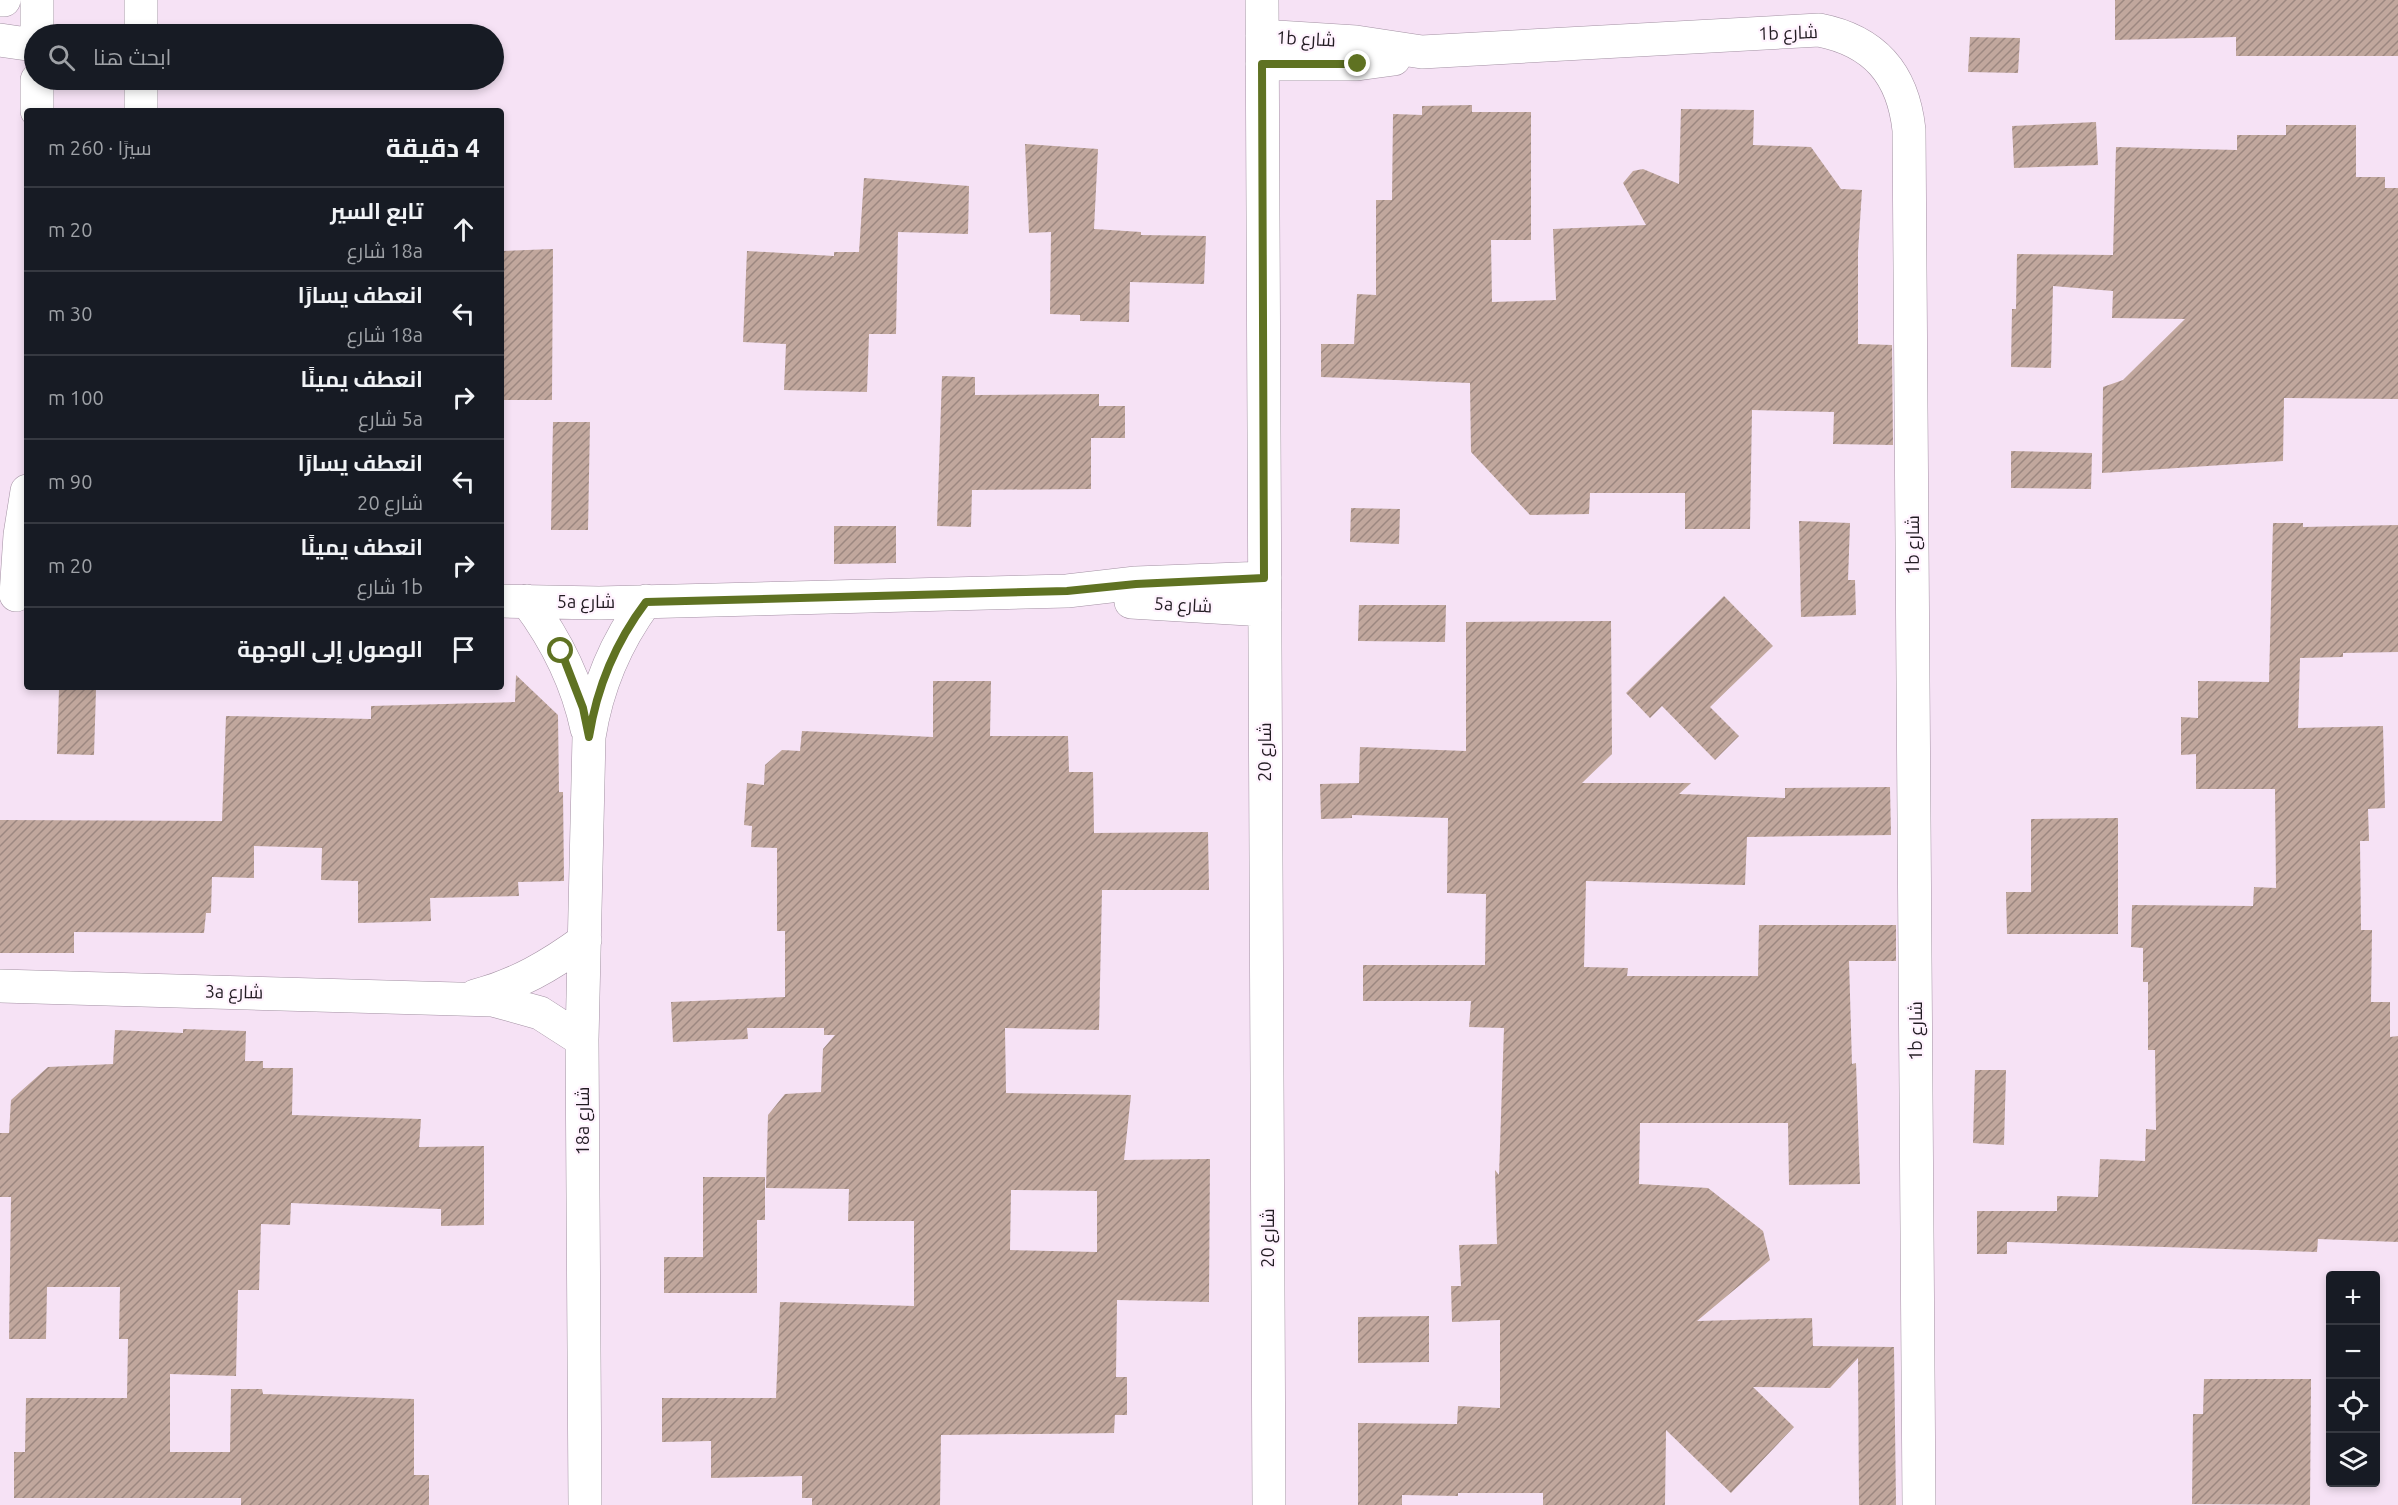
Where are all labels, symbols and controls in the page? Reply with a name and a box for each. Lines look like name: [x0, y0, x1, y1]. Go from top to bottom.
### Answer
street label: 1b شارع: [1758, 21, 1818, 46]
search box: [24, 24, 504, 90]
street label: 1b شارع: [1276, 26, 1336, 53]
icon: search: [45, 41, 78, 74]
text: ابحث هنا: [93, 44, 172, 69]
route end: [1344, 50, 1370, 76]
text: 4 دقيقة: [386, 133, 480, 162]
text: سيرًا · 260 m: [48, 136, 152, 159]
text: تابع السير: [330, 198, 423, 223]
icon: ahead: [447, 213, 480, 246]
text: 20 m: [48, 218, 92, 241]
text: 18a شارع: [347, 239, 423, 262]
text: انعطف يسارًا: [298, 282, 423, 307]
icon: left: [447, 297, 480, 330]
text: 30 m: [48, 302, 92, 325]
text: 18a شارع: [347, 323, 423, 346]
text: انعطف يمينًا: [301, 366, 423, 391]
icon: right: [447, 381, 480, 414]
text: 100 m: [48, 386, 104, 409]
text: 5a شارع: [358, 407, 423, 430]
text: انعطف يسارًا: [298, 450, 423, 475]
icon: left: [447, 465, 480, 498]
text: 90 m: [48, 470, 92, 493]
text: شارع 20: [357, 491, 423, 514]
street label: 1b شارع: [1902, 515, 1925, 575]
text: انعطف يمينًا: [301, 534, 423, 559]
icon: right: [447, 549, 480, 582]
text: 20 m: [48, 554, 92, 577]
text: 1b شارع: [357, 575, 423, 598]
street label: 5a شارع: [557, 591, 615, 614]
street label: 5a شارع: [1153, 592, 1213, 619]
icon: arrive: [447, 633, 480, 666]
text: الوصول إلى الوجهة: [237, 636, 423, 661]
route start: [547, 637, 573, 663]
street label: شارع 20: [1254, 722, 1277, 782]
street label: 3a شارع: [205, 980, 263, 1005]
street label: 1b شارع: [1905, 1001, 1928, 1061]
street label: 18a شارع: [572, 1087, 595, 1155]
street label: شارع 20: [1257, 1208, 1280, 1268]
map controls: [2326, 1271, 2380, 1487]
button: +: [2326, 1271, 2380, 1325]
button: −: [2326, 1325, 2380, 1379]
button: locate: [2326, 1379, 2380, 1433]
button: layers: [2326, 1433, 2380, 1487]

